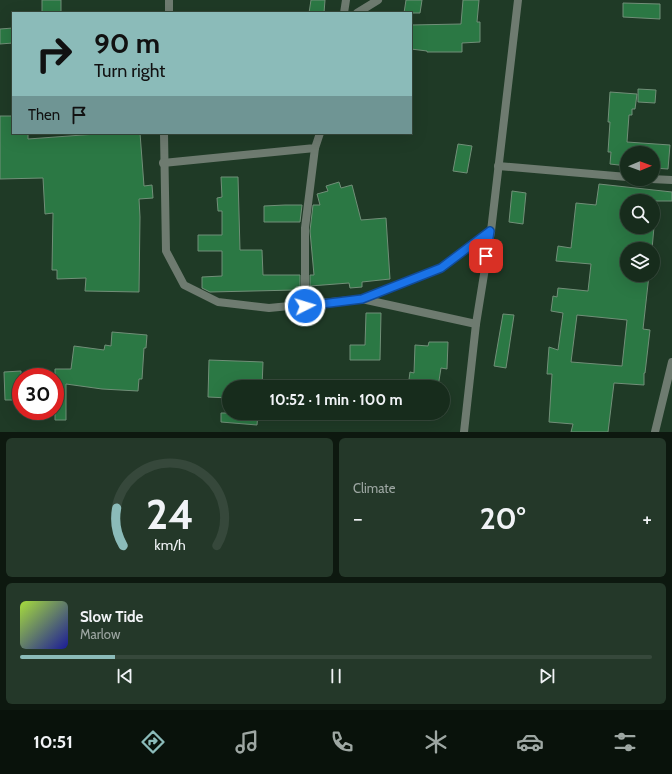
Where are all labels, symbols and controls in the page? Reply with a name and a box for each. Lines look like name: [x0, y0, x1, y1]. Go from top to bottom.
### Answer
text: 90 m: [94, 26, 160, 60]
icon: right: [28, 28, 80, 80]
text: Turn right: [94, 60, 165, 82]
icon: arrive: [68, 104, 90, 126]
text: Then: [28, 106, 60, 124]
north arrow: [620, 146, 660, 186]
map controls: [620, 146, 660, 282]
button: search: [620, 194, 660, 234]
pin: [469, 239, 503, 273]
button: layers: [620, 242, 660, 282]
icon: arrive: [475, 245, 497, 267]
position arrow: [284, 285, 326, 327]
speed limit sign: 30: [12, 368, 64, 420]
text: 10:52 · 1 min · 100 m: [270, 391, 402, 409]
text: Climate: [353, 480, 395, 496]
text: 24: [146, 488, 193, 538]
text: 20°: [480, 500, 525, 537]
text: −: [353, 505, 363, 532]
text: +: [642, 505, 652, 532]
text: km/h: [154, 535, 185, 553]
text: Slow Tide: [80, 608, 143, 626]
text: Marlow: [80, 626, 120, 642]
icon: previous: [114, 665, 136, 687]
icon: pause: [325, 665, 347, 687]
icon: next: [536, 665, 558, 687]
icon: directions: [139, 728, 167, 756]
icon: music: [233, 728, 261, 756]
icon: phone: [328, 728, 356, 756]
icon: climate: [422, 728, 450, 756]
icon: car: [516, 728, 544, 756]
icon: filters: [611, 728, 639, 756]
text: 10:51: [33, 731, 73, 753]

